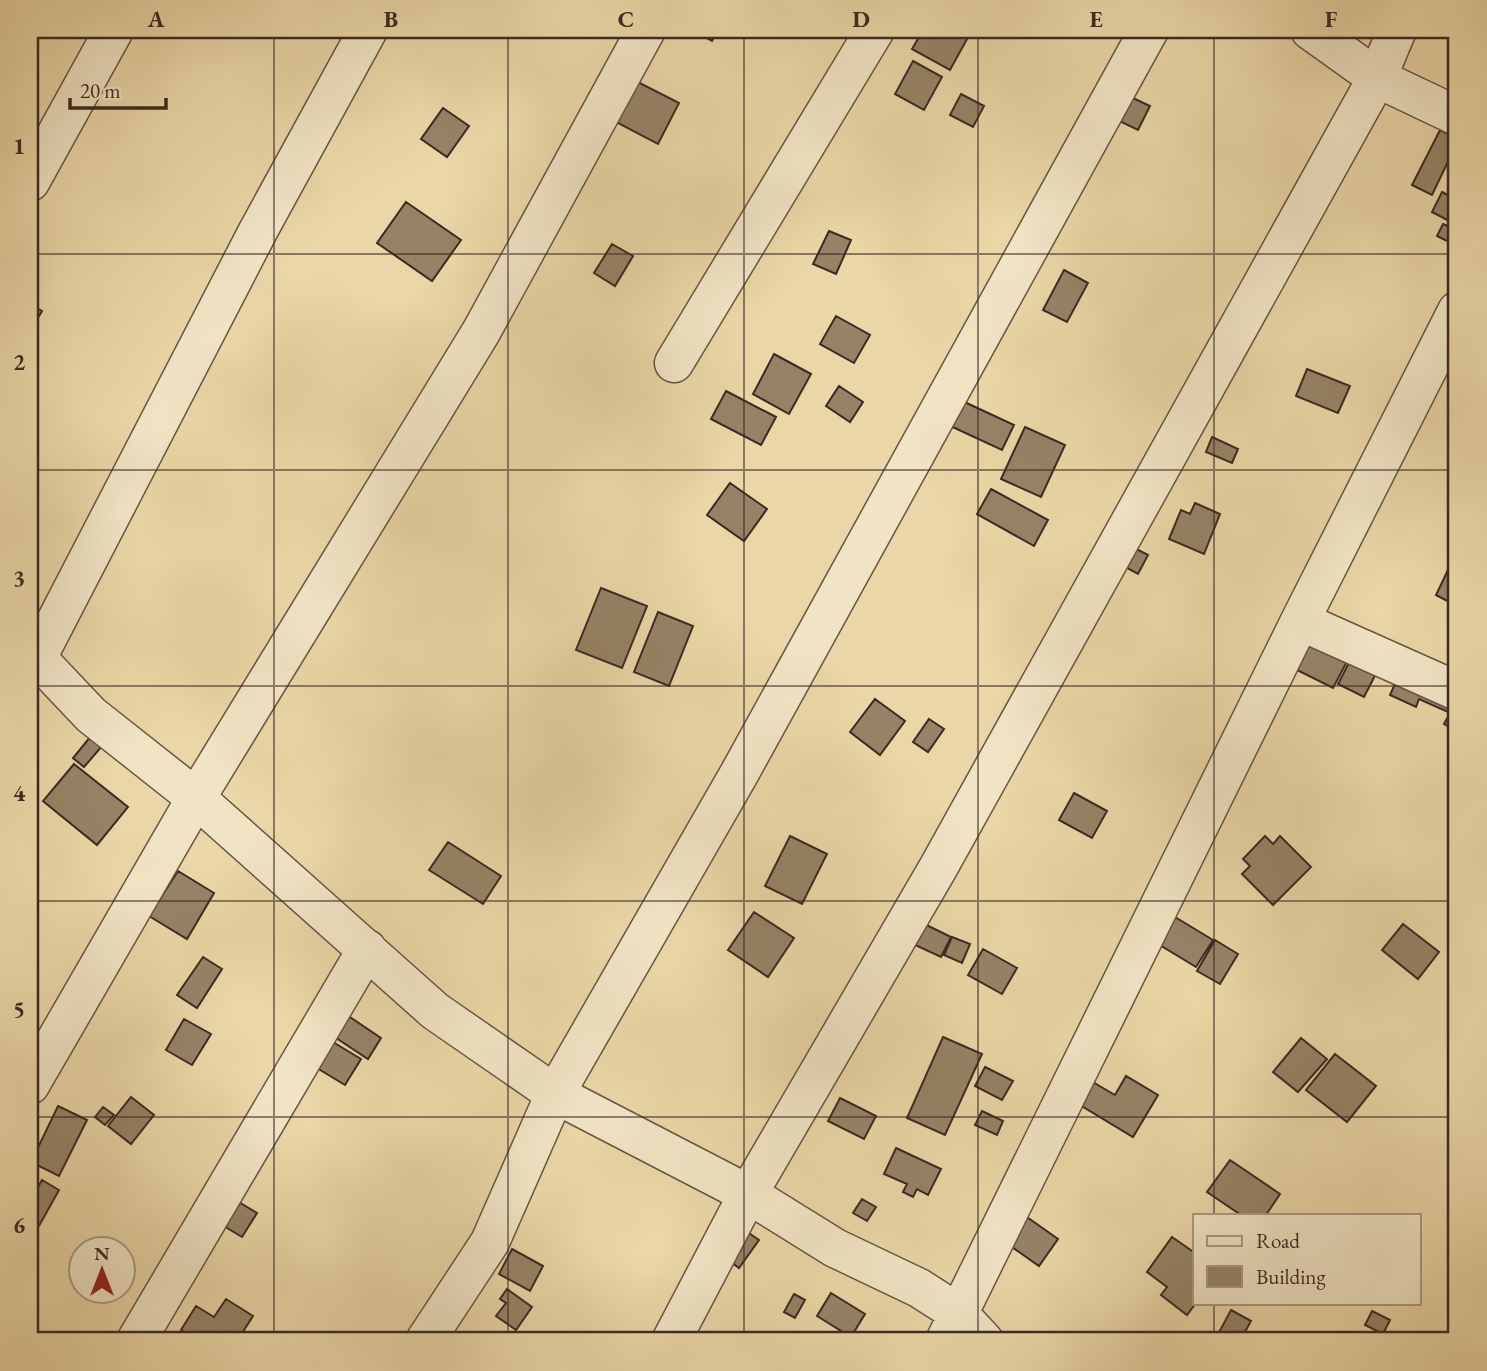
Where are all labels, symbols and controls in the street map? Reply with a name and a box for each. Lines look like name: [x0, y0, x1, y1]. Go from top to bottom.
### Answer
text: A: [147, 4, 165, 34]
text: B: [384, 4, 398, 34]
text: C: [618, 4, 634, 34]
text: D: [852, 4, 870, 34]
text: E: [1089, 4, 1103, 34]
text: F: [1325, 4, 1338, 34]
scale bar: [70, 66, 166, 110]
text: 20 m: [80, 77, 121, 104]
text: 1: [13, 131, 25, 161]
text: 2: [13, 347, 25, 377]
text: 3: [13, 563, 25, 593]
text: 4: [13, 778, 26, 808]
text: 5: [13, 994, 25, 1024]
text: 6: [13, 1210, 25, 1240]
legend: [1193, 1214, 1420, 1304]
text: Road: [1256, 1227, 1300, 1254]
north arrow: [66, 1234, 136, 1304]
text: N: [94, 1241, 110, 1266]
text: Building: [1256, 1263, 1326, 1290]

